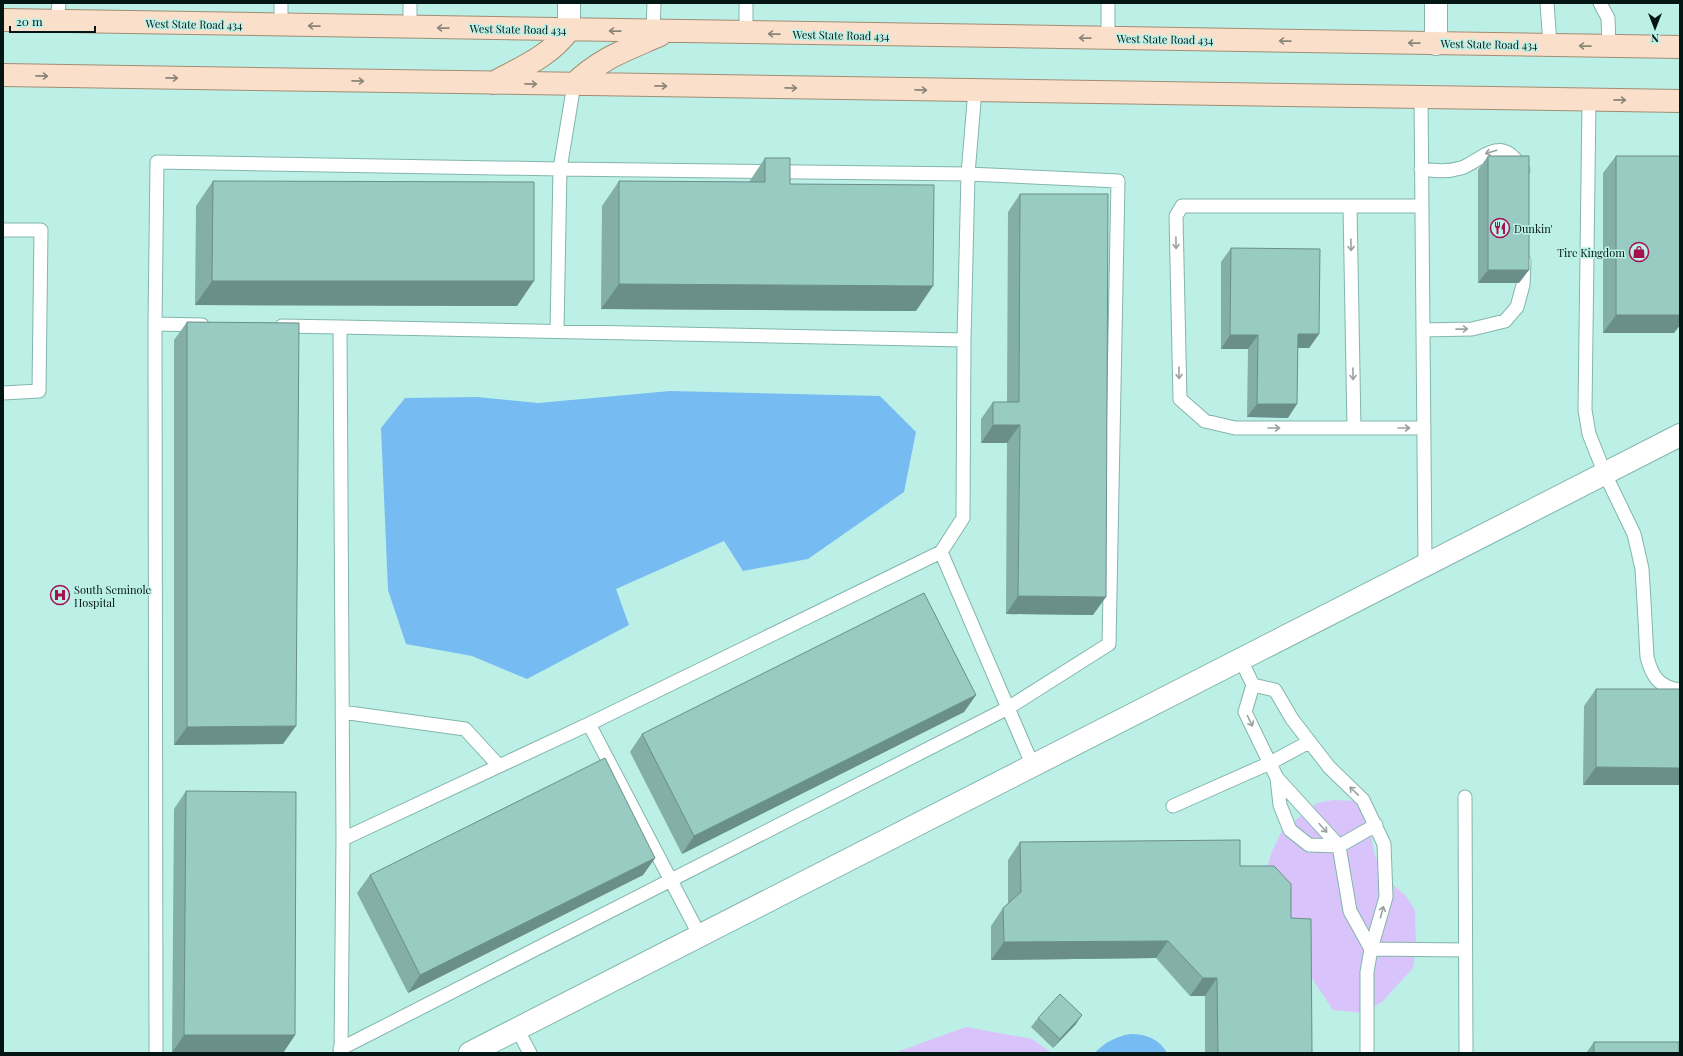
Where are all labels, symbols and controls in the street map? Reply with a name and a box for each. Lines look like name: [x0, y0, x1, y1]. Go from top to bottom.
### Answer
scale bar: [10, 8, 95, 34]
north arrow: [1635, 8, 1675, 48]
text: 20 m: [16, 13, 43, 29]
street label: West State Road 434: [144, 16, 243, 32]
street label: West State Road 434: [468, 21, 567, 37]
one-way arrow: [308, 22, 321, 30]
one-way arrow: [437, 24, 450, 32]
one-way arrow: [609, 27, 622, 35]
street label: West State Road 434: [791, 27, 890, 43]
one-way arrow: [768, 30, 781, 38]
street label: West State Road 434: [1115, 31, 1214, 47]
text: N: [1651, 31, 1659, 46]
one-way arrow: [1079, 34, 1092, 42]
street label: West State Road 434: [1439, 36, 1538, 52]
one-way arrow: [1279, 37, 1292, 45]
one-way arrow: [1408, 39, 1421, 47]
one-way arrow: [1579, 42, 1592, 49]
one-way arrow: [35, 72, 48, 80]
one-way arrow: [165, 74, 178, 82]
one-way arrow: [351, 77, 364, 85]
one-way arrow: [524, 80, 537, 88]
one-way arrow: [654, 82, 667, 89]
one-way arrow: [784, 84, 797, 91]
one-way arrow: [914, 86, 927, 93]
one-way arrow: [1613, 96, 1626, 104]
one-way arrow: [1485, 149, 1498, 156]
restaurant icon: Dunkin': [1489, 217, 1511, 239]
place label: Dunkin': [1514, 221, 1553, 236]
one-way arrow: [1172, 236, 1180, 249]
one-way arrow: [1347, 238, 1354, 251]
shop icon: Tire Kingdom: [1628, 241, 1650, 263]
place label: Tire Kingdom: [1557, 245, 1625, 260]
one-way arrow: [1455, 325, 1468, 333]
one-way arrow: [1175, 366, 1183, 379]
one-way arrow: [1349, 367, 1357, 380]
one-way arrow: [1267, 424, 1280, 432]
one-way arrow: [1397, 424, 1410, 432]
place label: South Seminole Hospital: [74, 582, 151, 610]
hospital icon: South Seminole Hospital: [49, 584, 71, 606]
one-way arrow: [1247, 715, 1254, 727]
one-way arrow: [1349, 786, 1359, 796]
one-way arrow: [1318, 822, 1327, 833]
one-way arrow: [1379, 906, 1386, 919]

